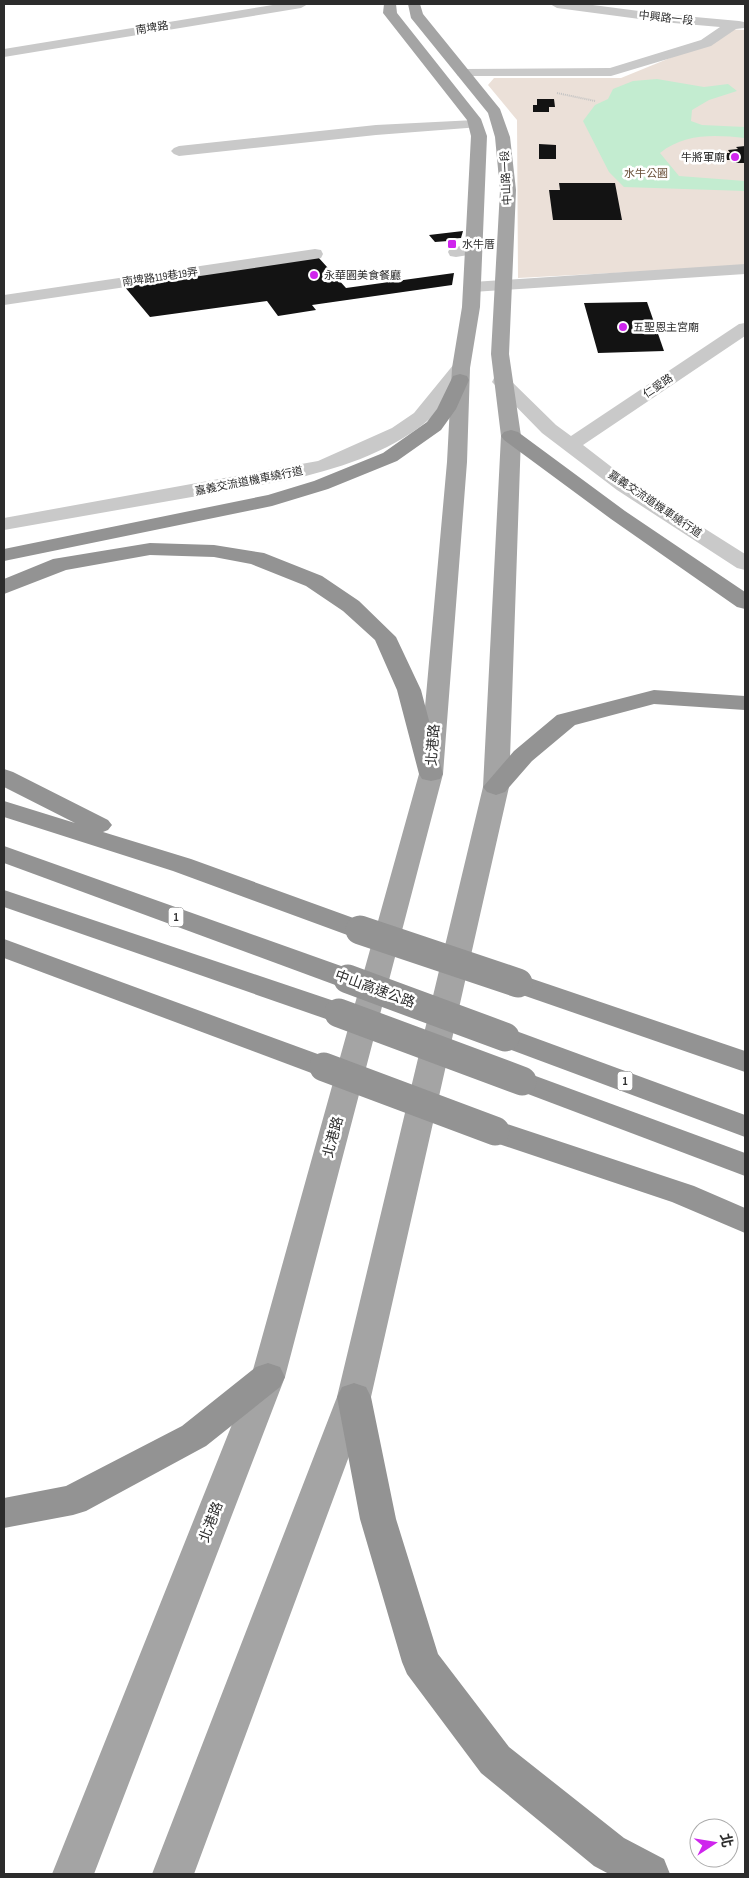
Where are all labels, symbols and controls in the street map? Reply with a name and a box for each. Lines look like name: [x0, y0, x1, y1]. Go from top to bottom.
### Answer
street label: 中興路一段: [638, 9, 694, 27]
street label: 南埤路: [135, 19, 169, 37]
street label: 中山路一段: [498, 150, 514, 206]
place label: 牛將軍廟: [681, 151, 725, 164]
marker: 牛將軍廟: [729, 151, 741, 163]
park label: 水牛公園: [624, 167, 668, 180]
marker: 水牛厝: [446, 238, 458, 250]
place label: 水牛厝: [462, 238, 495, 251]
street label: 南埤路119巷19弄: [121, 265, 199, 289]
marker: 永華園美食餐廳: [308, 269, 320, 281]
place label: 永華園美食餐廳: [324, 269, 401, 282]
marker: 五聖恩主宮廟: [617, 321, 629, 333]
place label: 五聖恩主宮廟: [633, 321, 699, 334]
street label: 仁愛路: [641, 371, 675, 401]
street label: 嘉義交流道機車繞行道: [194, 464, 304, 498]
street label: 嘉義交流道機車繞行道: [606, 468, 704, 540]
street label: 北港路: [423, 723, 443, 767]
road number: 1: [168, 908, 184, 926]
street label: 中山高速公路: [333, 967, 417, 1011]
road number: 1: [618, 1072, 632, 1090]
street label: 北港路: [319, 1115, 347, 1159]
street label: 北港路: [196, 1499, 226, 1545]
north arrow: [689, 1818, 739, 1868]
text: 北: [716, 1832, 736, 1849]

